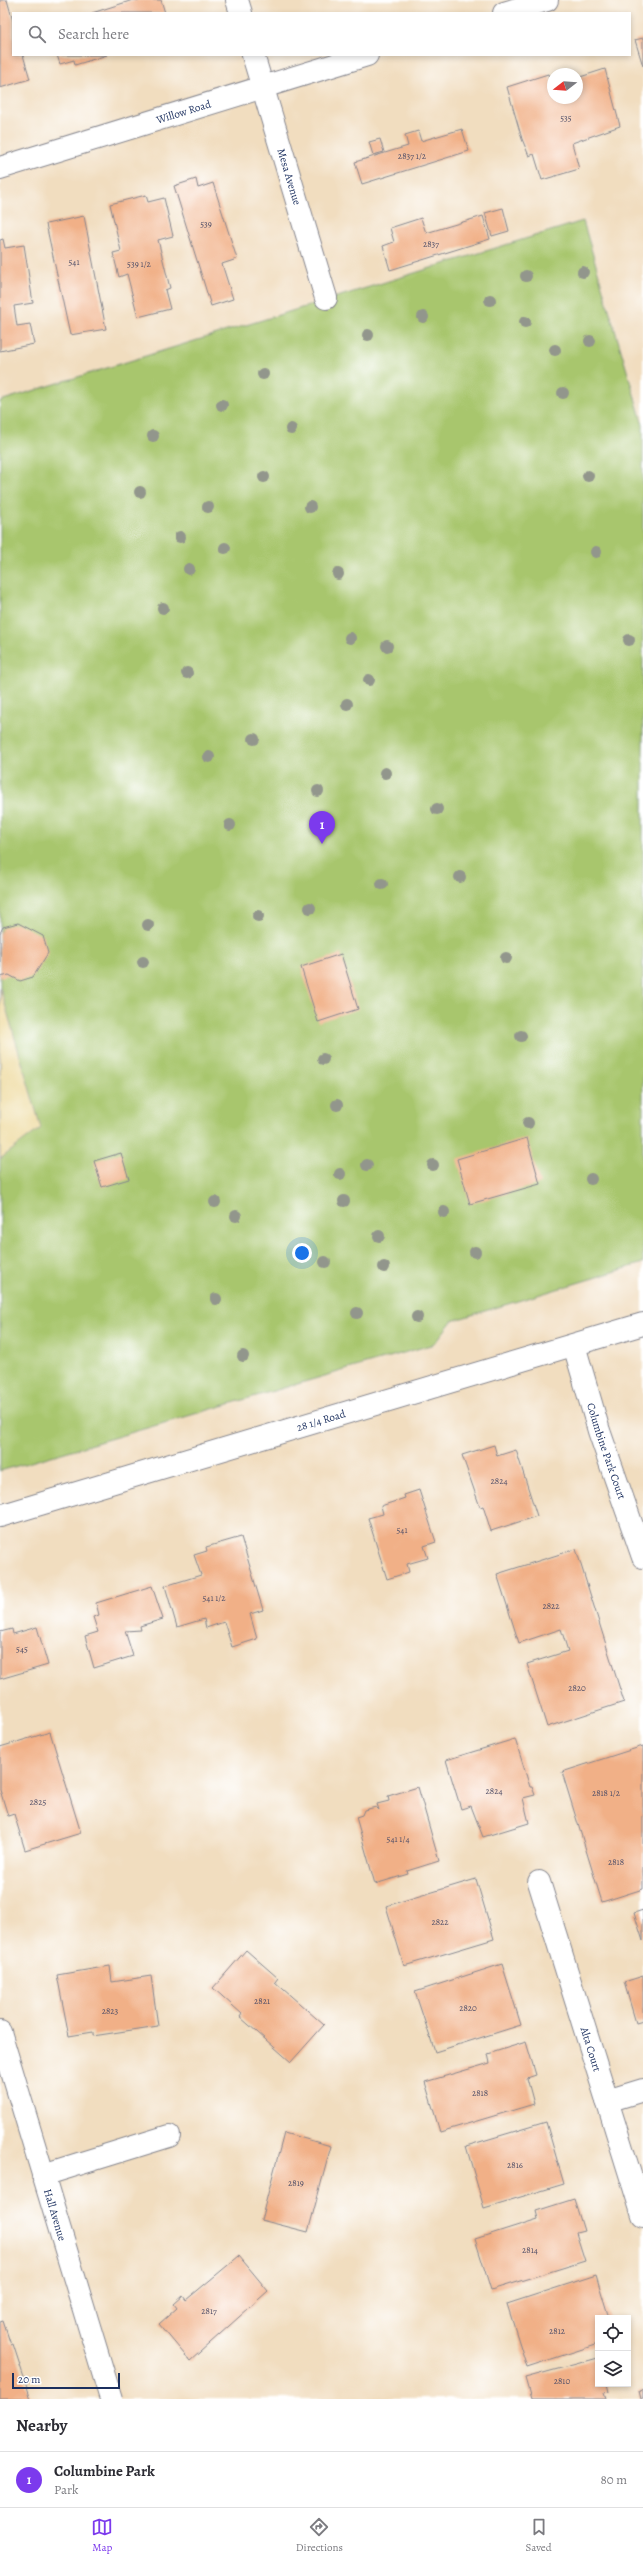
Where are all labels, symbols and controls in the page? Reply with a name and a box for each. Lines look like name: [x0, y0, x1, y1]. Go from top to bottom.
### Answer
search box: [12, 12, 631, 56]
icon: search: [26, 23, 48, 45]
text: Search here: [58, 24, 129, 44]
north arrow: [547, 68, 583, 104]
street label: Willow Road: [153, 96, 213, 127]
house number: 535: [560, 112, 572, 124]
street label: Mesa Avenue: [274, 146, 305, 207]
house number: 2837 1/2: [398, 150, 427, 162]
house number: 539: [200, 218, 212, 230]
house number: 2837: [423, 238, 439, 250]
house number: 541: [68, 256, 80, 268]
house number: 539 1/2: [127, 258, 152, 270]
pin: 1: [309, 811, 335, 844]
your location: [292, 1243, 312, 1263]
street label: Columbine Park Court: [584, 1401, 630, 1502]
street label: 28 1/4 Road: [295, 1406, 347, 1435]
house number: 2824: [491, 1475, 508, 1487]
house number: 541: [396, 1524, 408, 1536]
house number: 541 1/2: [202, 1592, 226, 1604]
house number: 2822: [542, 1600, 560, 1612]
house number: 545: [16, 1643, 28, 1655]
house number: 2820: [568, 1682, 586, 1694]
house number: 2824: [486, 1785, 503, 1797]
house number: 2818 1/2: [592, 1787, 621, 1799]
house number: 2825: [30, 1796, 47, 1808]
house number: 541 1/4: [387, 1833, 409, 1845]
house number: 2818: [608, 1856, 624, 1868]
house number: 2822: [431, 1916, 449, 1928]
house number: 2821: [254, 1995, 270, 2007]
house number: 2820: [459, 2002, 477, 2014]
house number: 2823: [102, 2005, 119, 2017]
street label: Alta Court: [577, 2024, 605, 2074]
house number: 2818: [472, 2087, 488, 2099]
house number: 2816: [507, 2159, 523, 2171]
house number: 2819: [288, 2177, 304, 2189]
street label: Hall Avenue: [40, 2187, 70, 2243]
house number: 2814: [522, 2244, 538, 2256]
house number: 2817: [201, 2305, 217, 2317]
map controls: [595, 2315, 631, 2387]
button: locate: [595, 2315, 631, 2351]
house number: 2812: [549, 2325, 566, 2337]
button: layers: [595, 2351, 631, 2387]
scale bar: [12, 2371, 120, 2390]
text: 20 m: [18, 2372, 40, 2387]
house number: 2810: [554, 2375, 570, 2387]
text: Nearby: [16, 2414, 67, 2437]
text: Columbine Park: [54, 2461, 155, 2481]
text: 1: [27, 2471, 31, 2488]
text: 80 m: [600, 2471, 627, 2488]
text: Park: [54, 2481, 78, 2498]
tab: Map: [91, 2516, 113, 2555]
tab: Directions: [296, 2516, 343, 2555]
tab: Saved: [526, 2516, 552, 2555]

